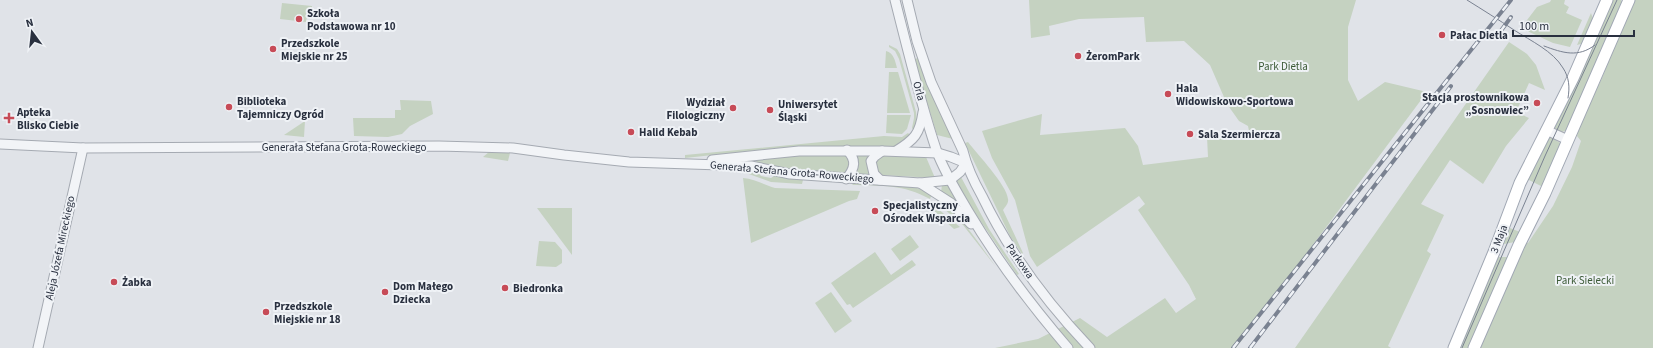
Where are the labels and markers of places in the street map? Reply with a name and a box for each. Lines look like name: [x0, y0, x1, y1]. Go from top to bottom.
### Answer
place label: Szkoła Podstawowa nr 10: [307, 6, 396, 34]
marker: Szkoła Podstawowa nr 10: [294, 14, 304, 24]
place label: Pałac Dietla: [1450, 28, 1508, 43]
marker: Pałac Dietla: [1437, 30, 1447, 40]
place label: Przedszkole Miejskie nr 25: [281, 36, 348, 64]
marker: Przedszkole Miejskie nr 25: [268, 44, 278, 54]
place label: ŻeromPark: [1086, 49, 1140, 64]
marker: ŻeromPark: [1073, 51, 1083, 61]
place label: Hala Widowiskowo-Sportowa: [1176, 81, 1294, 109]
marker: Hala Widowiskowo-Sportowa: [1163, 89, 1173, 99]
place label: Stacja prostownikowa „Sosnowiec”: [1422, 90, 1529, 118]
place label: Biblioteka Tajemniczy Ogród: [237, 94, 324, 122]
place label: Wydział Filologiczny: [667, 95, 726, 123]
place label: Uniwersytet Śląski: [778, 97, 838, 125]
marker: Stacja prostownikowa „Sosnowiec”: [1532, 98, 1542, 108]
marker: Biblioteka Tajemniczy Ogród: [224, 102, 234, 112]
marker: Wydział Filologiczny: [728, 103, 738, 113]
place label: Apteka Blisko Ciebie: [16, 105, 79, 133]
marker: Uniwersytet Śląski: [765, 105, 775, 115]
marker: Apteka Blisko Ciebie: [4, 113, 14, 123]
place label: Halid Kebab: [639, 125, 697, 140]
marker: Halid Kebab: [626, 127, 636, 137]
place label: Sala Szermiercza: [1198, 127, 1281, 142]
marker: Sala Szermiercza: [1185, 129, 1195, 139]
place label: Specjalistyczny Ośrodek Wsparcia: [883, 198, 970, 226]
marker: Specjalistyczny Ośrodek Wsparcia: [870, 206, 880, 216]
place label: Żabka: [122, 275, 152, 290]
marker: Żabka: [109, 277, 119, 287]
place label: Dom Małego Dziecka: [393, 279, 453, 307]
place label: Biedronka: [513, 281, 563, 296]
marker: Biedronka: [500, 283, 510, 293]
marker: Dom Małego Dziecka: [380, 287, 390, 297]
place label: Przedszkole Miejskie nr 18: [274, 299, 341, 327]
marker: Przedszkole Miejskie nr 18: [261, 307, 271, 317]

